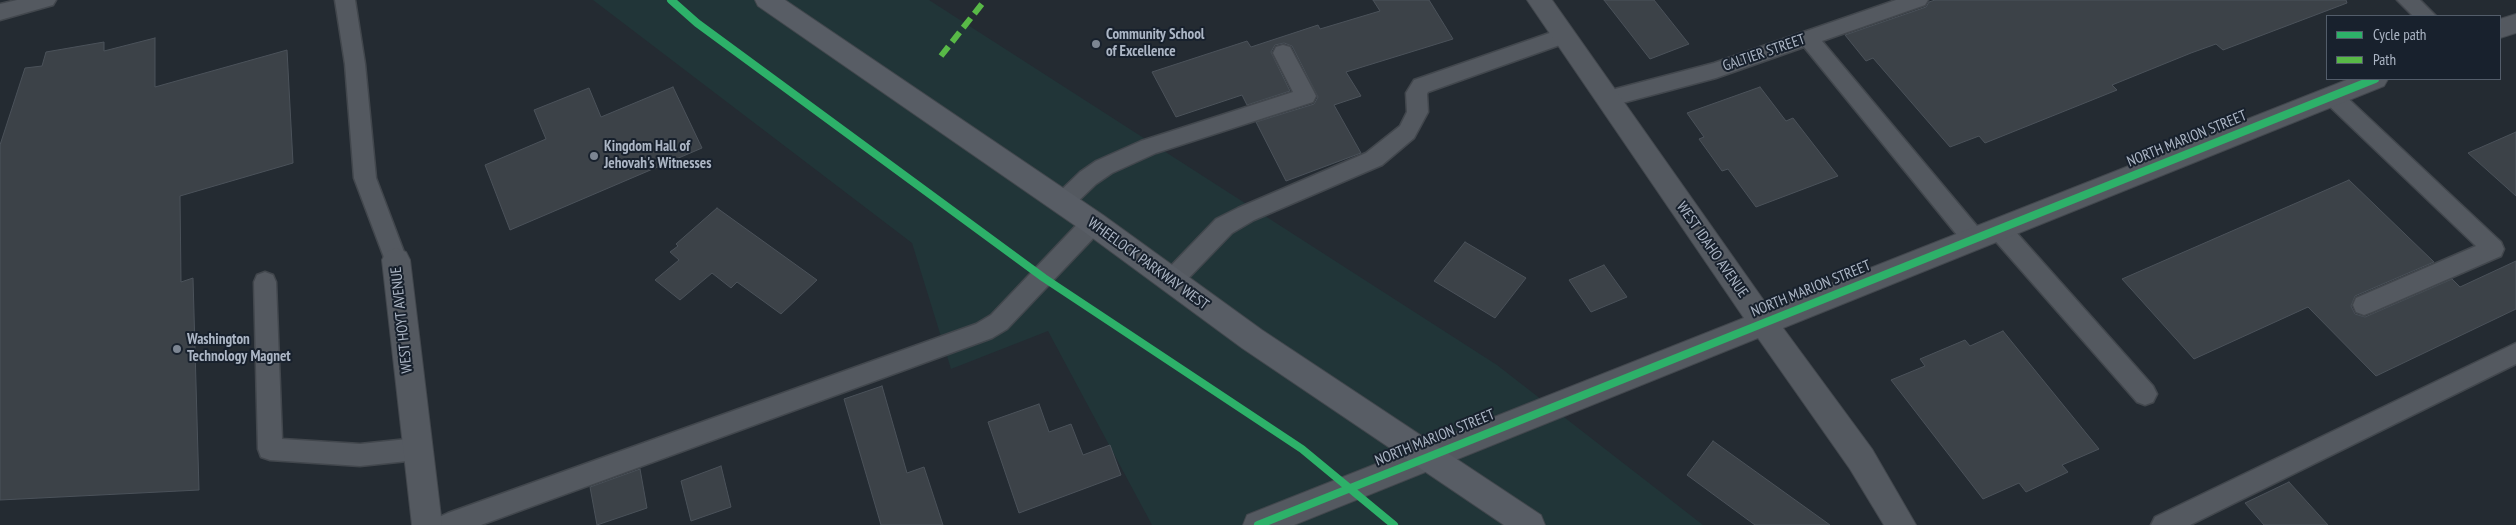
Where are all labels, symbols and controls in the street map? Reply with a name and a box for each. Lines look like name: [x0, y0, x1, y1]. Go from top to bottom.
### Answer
legend: [2326, 15, 2501, 80]
text: Cycle path: [2373, 25, 2426, 44]
place label: Community School of Excellence: [1106, 26, 1204, 61]
street label: GALTIER STREET: [1720, 30, 1808, 76]
marker: Community School of Excellence: [1090, 38, 1102, 50]
text: Path: [2373, 50, 2396, 69]
street label: NORTH MARION STREET: [2125, 107, 2249, 171]
place label: Kingdom Hall of Jehovah's Witnesses: [604, 138, 711, 173]
marker: Kingdom Hall of Jehovah's Witnesses: [588, 150, 600, 162]
street label: WEST IDAHO AVENUE: [1672, 199, 1752, 301]
street label: WHEELOCK PARKWAY WEST: [1084, 214, 1212, 314]
street label: NORTH MARION STREET: [1749, 257, 1873, 321]
street label: WEST HOYT AVENUE: [387, 266, 417, 374]
place label: Washington Technology Magnet: [187, 331, 291, 366]
marker: Washington Technology Magnet: [171, 343, 183, 355]
street label: NORTH MARION STREET: [1373, 406, 1497, 470]

